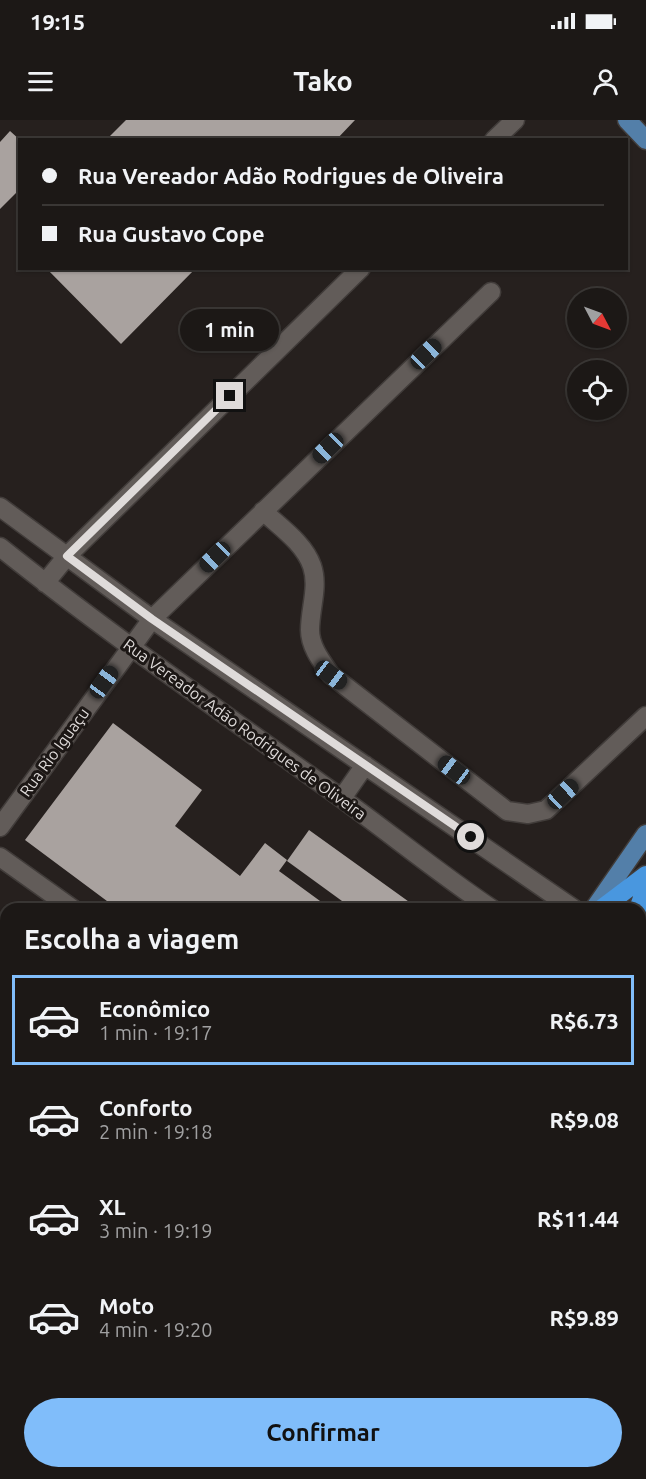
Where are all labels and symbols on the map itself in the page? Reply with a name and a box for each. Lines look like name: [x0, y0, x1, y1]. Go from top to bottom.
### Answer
north arrow: [567, 288, 627, 348]
callout: 1 min: [180, 309, 280, 351]
car: [407, 335, 445, 373]
route end: [216, 382, 243, 409]
car: [309, 429, 347, 467]
car: [196, 538, 234, 576]
street label: Rua Vereador Adão Rodrigues de Oliveira: [120, 635, 370, 823]
car: [311, 657, 351, 693]
car: [86, 662, 122, 702]
street label: Rua Rio Iguaçu: [16, 704, 92, 800]
car: [434, 752, 474, 788]
car: [544, 775, 582, 813]
route start: [457, 823, 484, 850]

